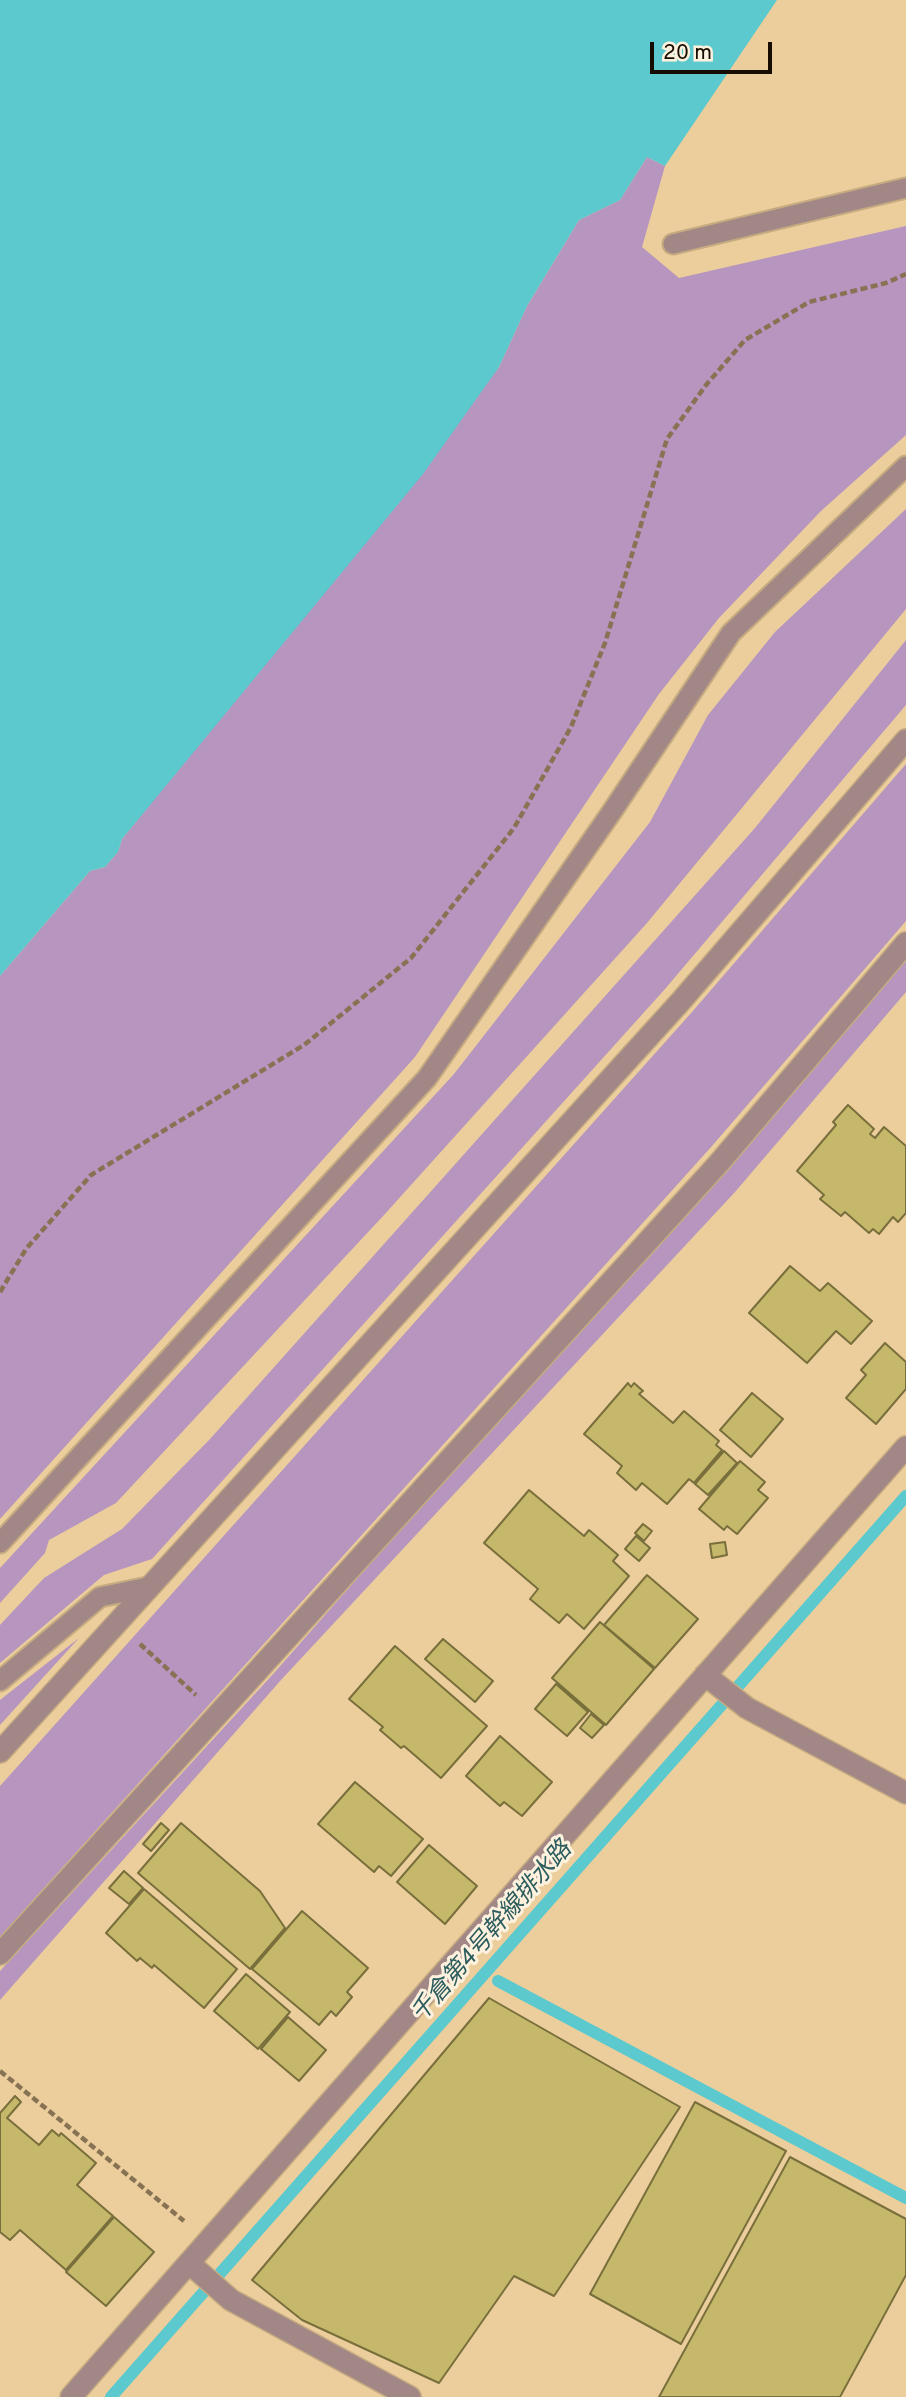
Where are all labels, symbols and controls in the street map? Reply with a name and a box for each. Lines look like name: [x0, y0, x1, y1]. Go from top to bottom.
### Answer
scale bar: [654, 28, 776, 72]
text: 20 m: [663, 40, 712, 67]
water label: 千倉第4号幹線排水路: [407, 1837, 579, 2029]

